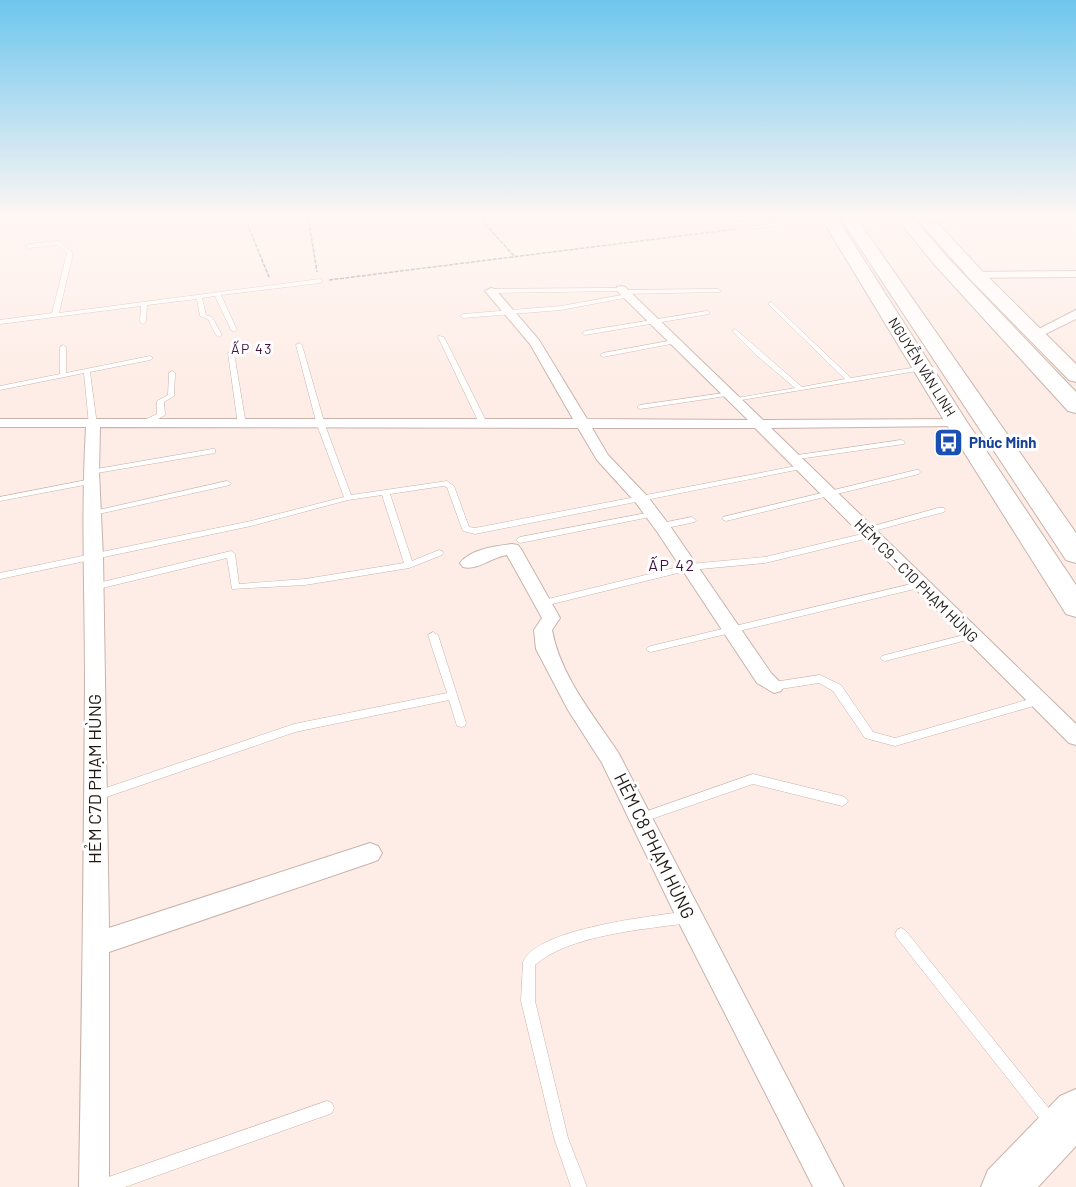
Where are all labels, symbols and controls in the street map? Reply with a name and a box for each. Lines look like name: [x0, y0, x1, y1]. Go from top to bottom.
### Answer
street label: NGUYỄN VĂN LINH: [885, 314, 961, 419]
district label: ẤP 43: [231, 340, 273, 357]
bus stop icon: Phúc Minh: [932, 427, 964, 459]
place label: Phúc Minh: [969, 433, 1036, 451]
street label: HẺM C9 - C10 PHẠM HÙNG: [851, 515, 982, 646]
district label: ẤP 42: [648, 555, 696, 574]
street label: HẺM C7D PHẠM HÙNG: [83, 694, 105, 864]
street label: HẺM C8 PHẠM HÙNG: [610, 769, 700, 922]

